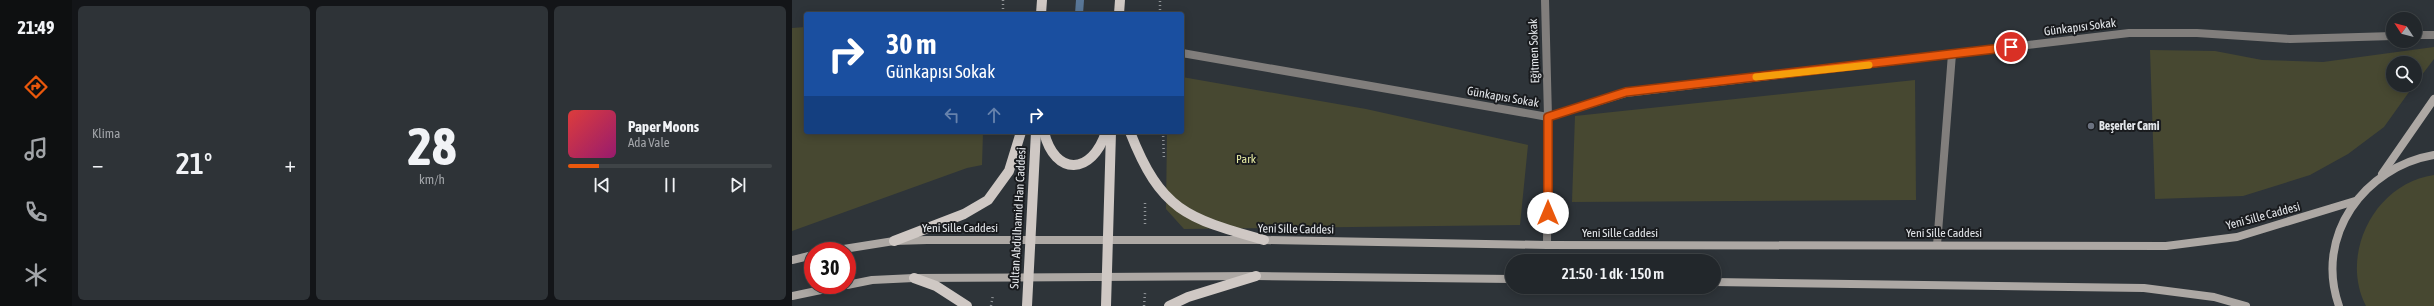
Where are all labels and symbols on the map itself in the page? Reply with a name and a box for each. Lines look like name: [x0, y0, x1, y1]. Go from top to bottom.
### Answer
north arrow: [2386, 12, 2422, 48]
street label: Günkapısı Sokak: [2043, 16, 2118, 38]
street label: Eğitmen Sokak: [1526, 18, 1542, 84]
pin: [1994, 30, 2028, 64]
street label: Günkapısı Sokak: [1466, 84, 1541, 110]
place label: Beşerler Cami: [2099, 119, 2160, 133]
marker: Beşerler Cami: [2086, 121, 2096, 131]
street label: Sultan Abdülhamid Han Caddesi: [1007, 147, 1029, 289]
park label: Park: [1236, 152, 1257, 166]
position arrow: [1527, 192, 1569, 234]
street label: Yeni Sille Caddesi: [2224, 199, 2302, 233]
street label: Yeni Sille Caddesi: [922, 221, 998, 235]
street label: Yeni Sille Caddesi: [1258, 221, 1334, 237]
street label: Yeni Sille Caddesi: [1582, 226, 1658, 240]
street label: Yeni Sille Caddesi: [1906, 226, 1982, 240]
speed limit sign: 30: [804, 242, 856, 294]

